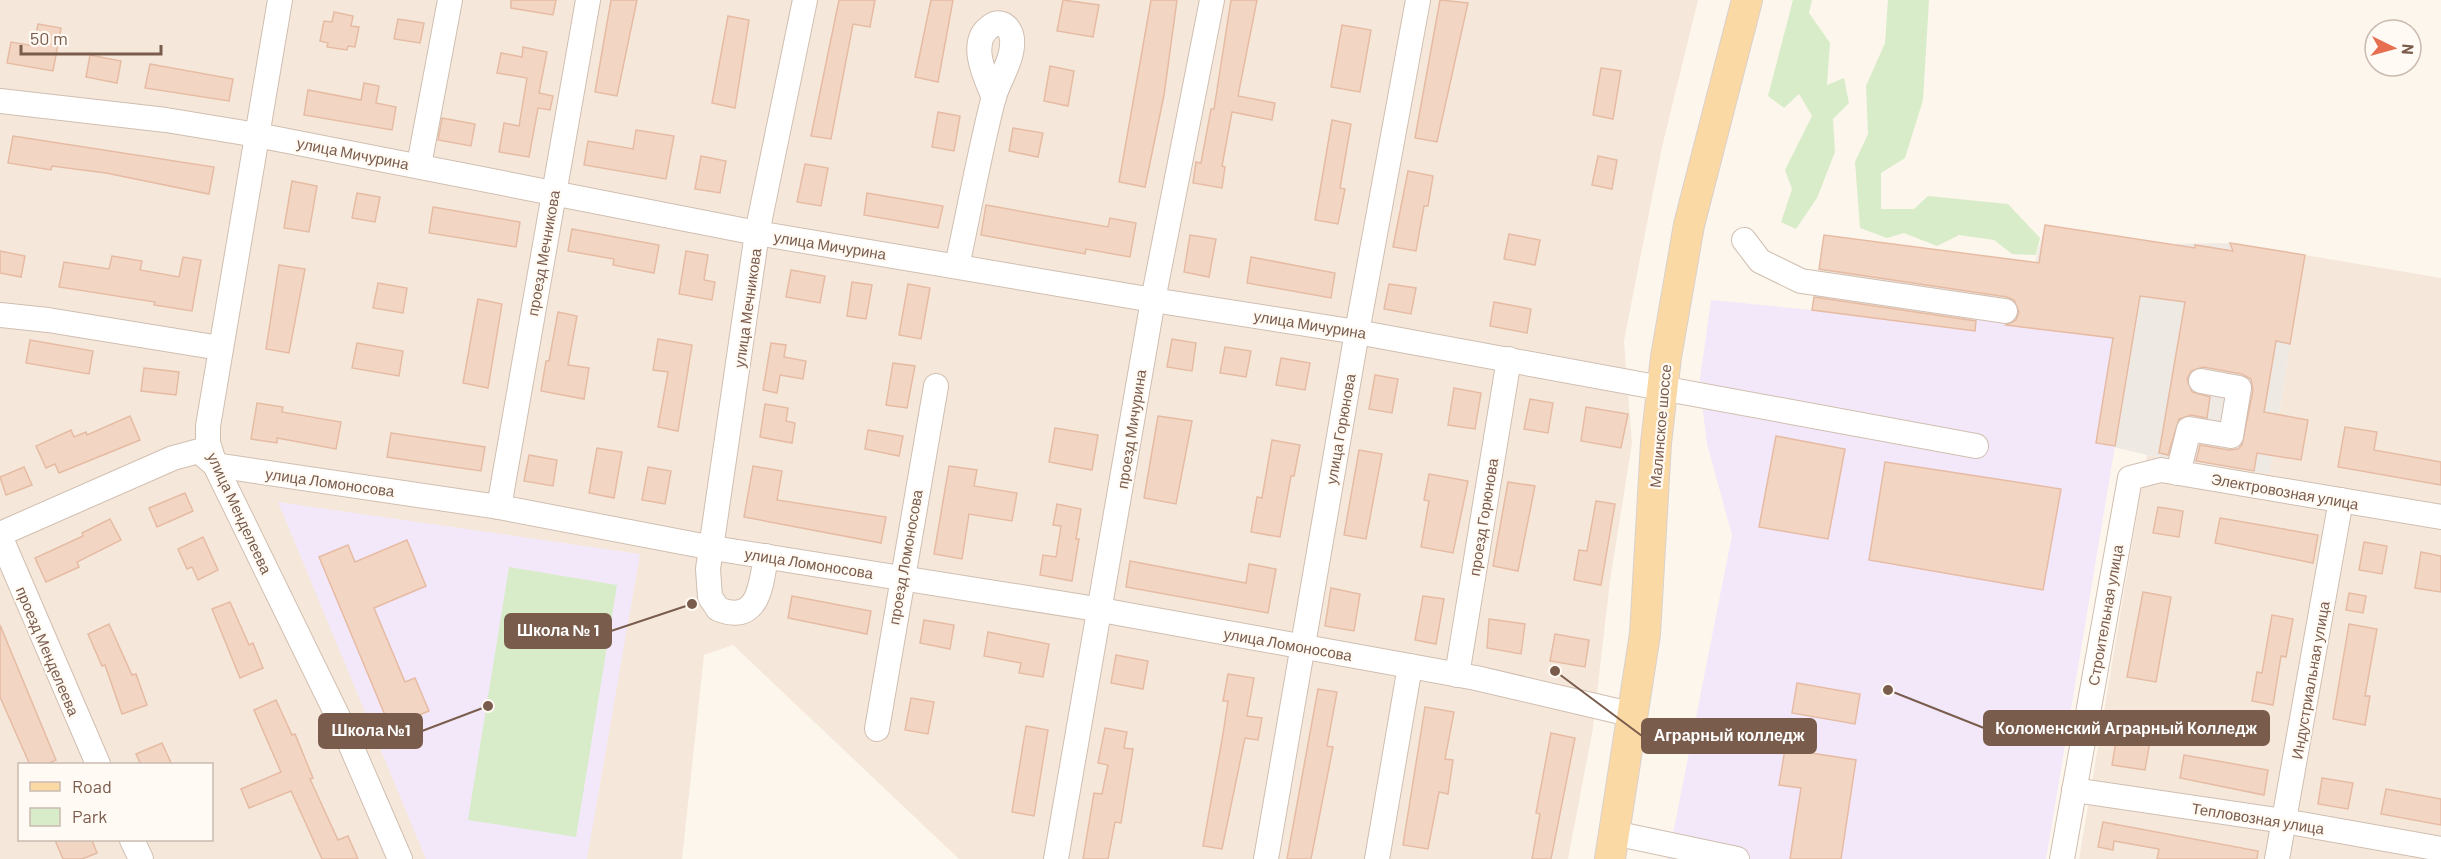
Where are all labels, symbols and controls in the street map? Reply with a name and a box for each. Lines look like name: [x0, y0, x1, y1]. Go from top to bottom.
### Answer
scale bar: [21, 18, 160, 56]
north arrow: [2363, 18, 2423, 78]
text: 50 m: [30, 27, 68, 49]
text: N: [2399, 43, 2418, 55]
street label: улица Мичурина: [296, 133, 411, 173]
street label: проезд Мечникова: [523, 188, 563, 317]
street label: улица Мичурина: [772, 227, 888, 263]
street label: улица Мечникова: [730, 246, 764, 369]
street label: улица Мичурина: [1252, 306, 1368, 342]
street label: Малинское шоссе: [1646, 363, 1674, 489]
street label: проезд Мичурина: [1113, 367, 1149, 490]
street label: улица Горюнова: [1321, 372, 1359, 486]
street label: улица Менделеева: [204, 450, 276, 577]
street label: проезд Горюнова: [1465, 456, 1501, 577]
street label: улица Ломоносова: [264, 464, 396, 500]
street label: Электровозная улица: [2210, 469, 2361, 513]
street label: проезд Ломоносова: [884, 487, 926, 626]
street label: Строительная улица: [2084, 542, 2126, 687]
street label: улица Ломоносова: [743, 544, 875, 582]
street label: проезд Менделеева: [13, 584, 84, 719]
street label: Индустриальная улица: [2287, 599, 2333, 760]
callout: Школа № 1: [505, 614, 611, 648]
text: Школа № 1: [517, 620, 599, 639]
street label: улица Ломоносова: [1222, 624, 1354, 664]
callout: Коломенский Аграрный Колледж: [1984, 711, 2269, 745]
callout: Школа №1: [319, 714, 422, 748]
text: Коломенский Аграрный Колледж: [1995, 718, 2257, 737]
callout: Аграрный колледж: [1642, 719, 1816, 753]
text: Школа №1: [331, 720, 411, 739]
text: Аграрный колледж: [1654, 725, 1805, 744]
legend: [18, 763, 213, 841]
text: Road: [72, 775, 112, 797]
street label: Тепловозная улица: [2190, 799, 2326, 837]
text: Park: [72, 805, 107, 827]

